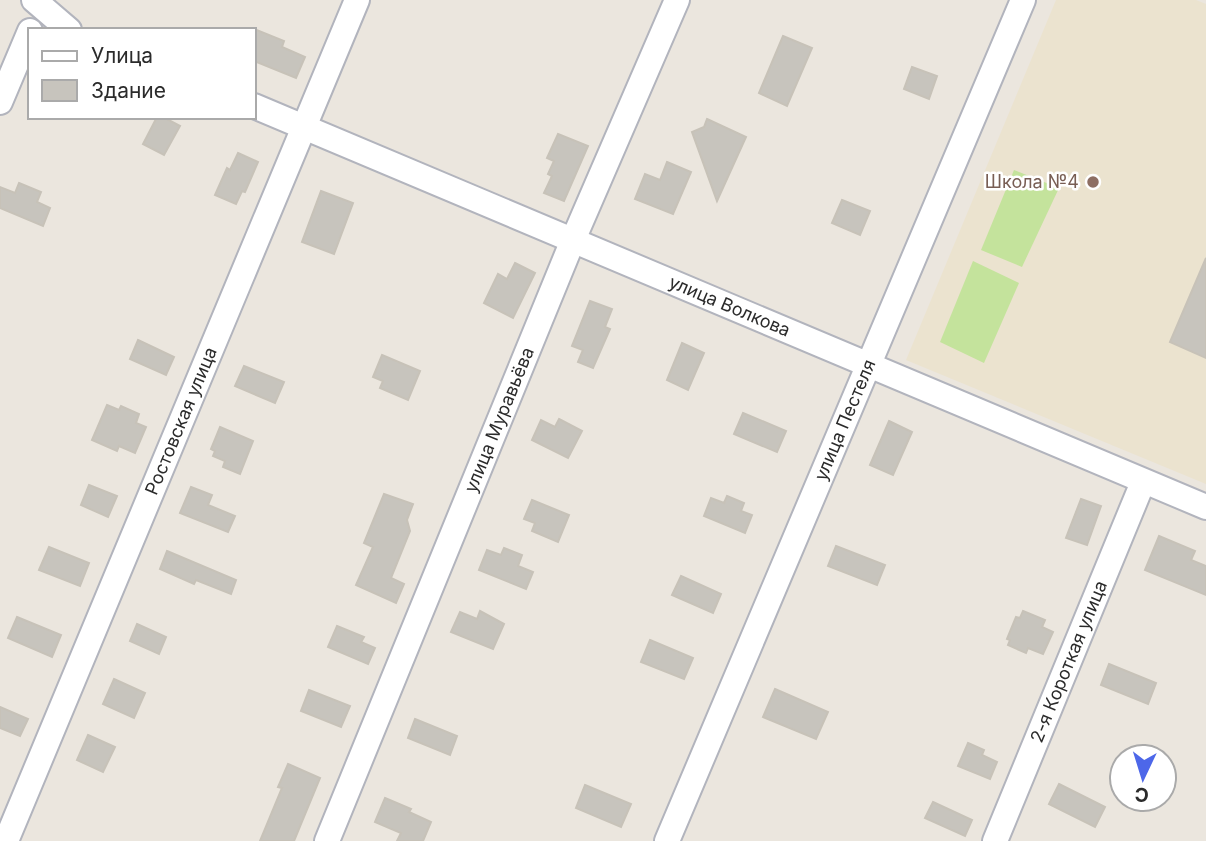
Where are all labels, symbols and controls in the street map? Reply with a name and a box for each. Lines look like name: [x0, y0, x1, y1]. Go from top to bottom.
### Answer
legend: [28, 28, 256, 119]
text: Улица: [91, 43, 153, 68]
text: Здание: [91, 78, 166, 103]
place label: Школа №4: [985, 171, 1079, 192]
marker: Школа №4: [1085, 174, 1101, 190]
street label: улица Волкова: [666, 271, 794, 341]
street label: Ростовская улица: [141, 344, 221, 498]
street label: улица Муравьёва: [460, 344, 538, 495]
street label: улица Пестеля: [810, 356, 880, 484]
street label: 2-я Короткая улица: [1026, 577, 1111, 745]
north arrow: [1108, 743, 1178, 813]
text: С: [1134, 782, 1150, 806]

